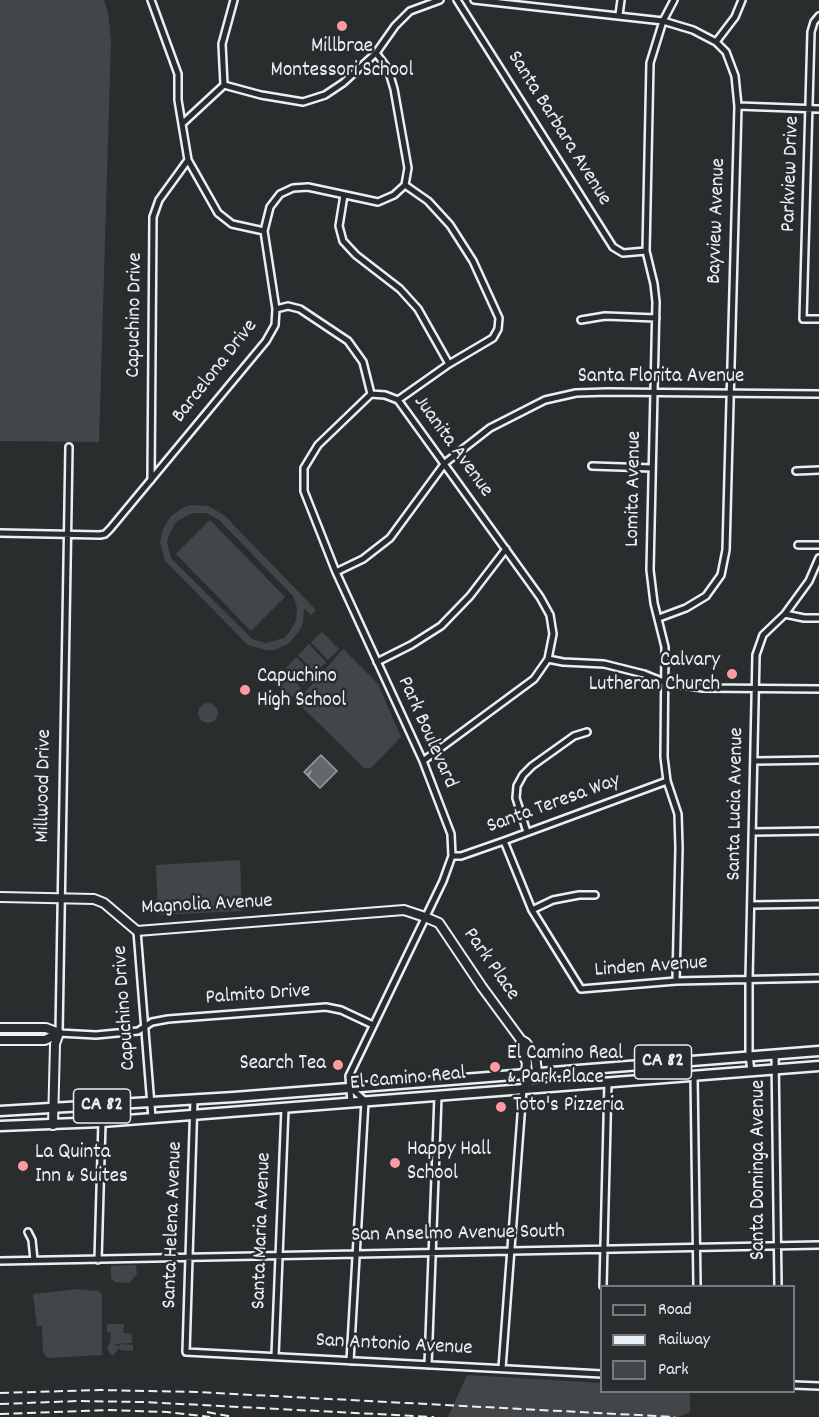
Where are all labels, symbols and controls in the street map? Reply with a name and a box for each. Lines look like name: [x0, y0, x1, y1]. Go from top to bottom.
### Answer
marker: Millbrae Montessori School: [335, 19, 349, 33]
place label: Millbrae Montessori School: [271, 35, 413, 85]
street label: Santa Barbara Avenue: [500, 47, 616, 211]
street label: Parkview Drive: [777, 115, 807, 233]
street label: Bayview Avenue: [703, 158, 733, 284]
street label: Capuchino Drive: [122, 252, 150, 378]
street label: Barcelona Drive: [168, 315, 264, 429]
street label: Santa Florita Avenue: [578, 365, 744, 391]
street label: Juanita Avenue: [407, 391, 497, 503]
street label: Lomita Avenue: [621, 431, 649, 547]
place label: Calvary Lutheran Church: [589, 649, 720, 699]
place label: Capuchino High School: [257, 665, 346, 715]
marker: Calvary Lutheran Church: [725, 667, 739, 681]
street label: Park Boulevard: [390, 673, 462, 793]
marker: Capuchino High School: [238, 683, 252, 697]
street label: Santa Lucia Avenue: [723, 727, 751, 881]
street label: Millwood Drive: [31, 729, 59, 843]
street label: Santa Teresa Way: [484, 769, 624, 841]
street label: Magnolia Avenue: [141, 890, 273, 922]
street label: Park Place: [456, 924, 524, 1006]
street label: Capuchino Drive: [109, 945, 143, 1071]
street label: Linden Avenue: [594, 951, 708, 985]
street label: Palmito Drive: [205, 980, 311, 1012]
place label: El Camino Real & Park Place: [507, 1042, 623, 1092]
road number: CA 82: [634, 1045, 692, 1079]
place label: Search Tea: [240, 1052, 326, 1078]
marker: Search Tea: [331, 1058, 345, 1072]
marker: El Camino Real & Park Place: [488, 1060, 502, 1074]
street label: El Camino Real: [349, 1062, 467, 1098]
street label: Santa Dominga Avenue: [747, 1080, 773, 1260]
road number: CA 82: [74, 1089, 130, 1123]
place label: Toto's Pizzeria: [513, 1094, 624, 1120]
marker: Toto's Pizzeria: [494, 1100, 508, 1114]
place label: Happy Hall School: [407, 1138, 491, 1188]
place label: La Quinta Inn & Suites: [35, 1141, 128, 1191]
street label: Santa Helena Avenue: [158, 1141, 190, 1309]
street label: Santa Maria Avenue: [248, 1152, 278, 1310]
marker: Happy Hall School: [388, 1156, 402, 1170]
marker: La Quinta Inn & Suites: [16, 1159, 30, 1173]
street label: San Anselmo Avenue South: [351, 1221, 565, 1249]
legend: [600, 1285, 795, 1393]
text: Road: [658, 1298, 692, 1323]
text: Railway: [658, 1328, 710, 1353]
street label: San Antonio Avenue: [315, 1329, 473, 1363]
text: Park: [658, 1358, 689, 1383]

